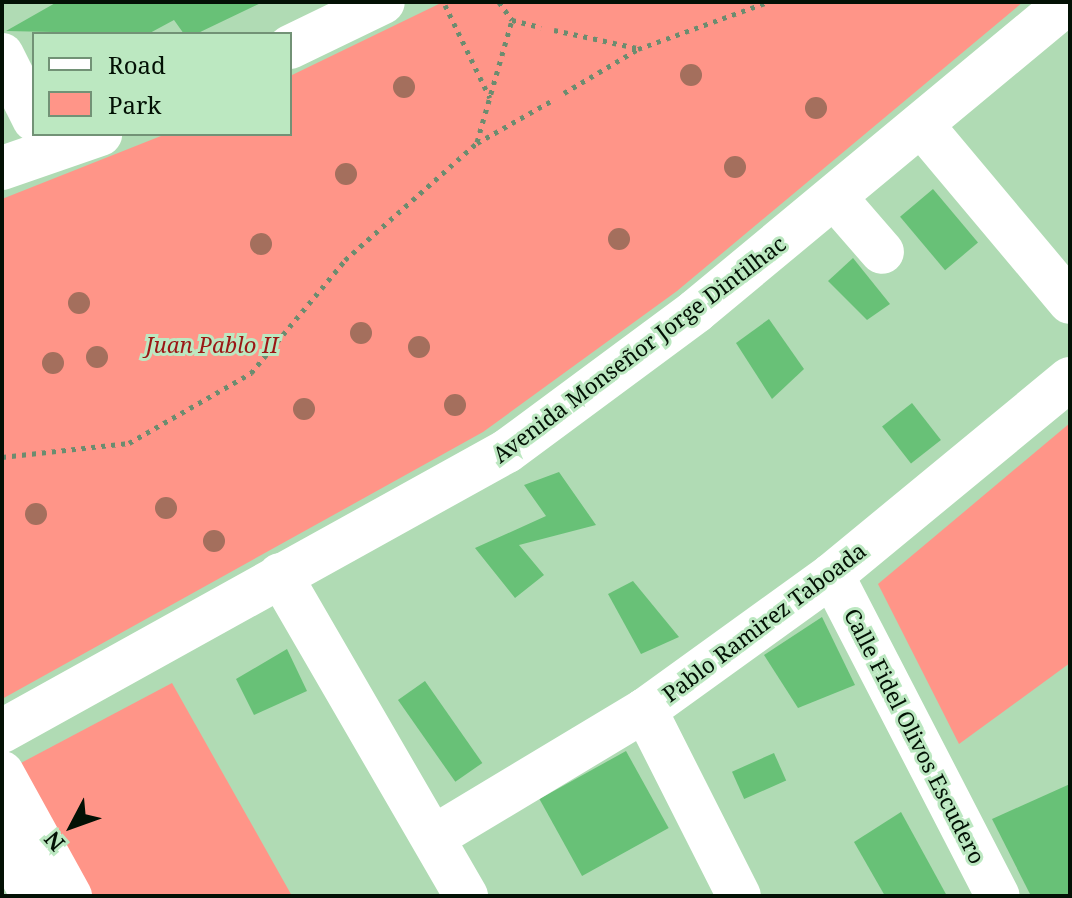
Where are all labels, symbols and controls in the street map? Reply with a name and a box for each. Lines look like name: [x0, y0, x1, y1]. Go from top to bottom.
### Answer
legend: [32, 32, 292, 136]
text: Road: [108, 48, 166, 81]
text: Park: [108, 88, 161, 121]
street label: Avenida Monseñor Jorge Dintilhac: [487, 230, 791, 468]
park label: Juan Pablo II: [146, 332, 278, 358]
street label: Pablo Ramirez Taboada: [657, 537, 871, 707]
street label: Calle Fidel Olivos Escudero: [839, 604, 991, 868]
north arrow: [32, 786, 112, 866]
text: N: [37, 825, 71, 858]

